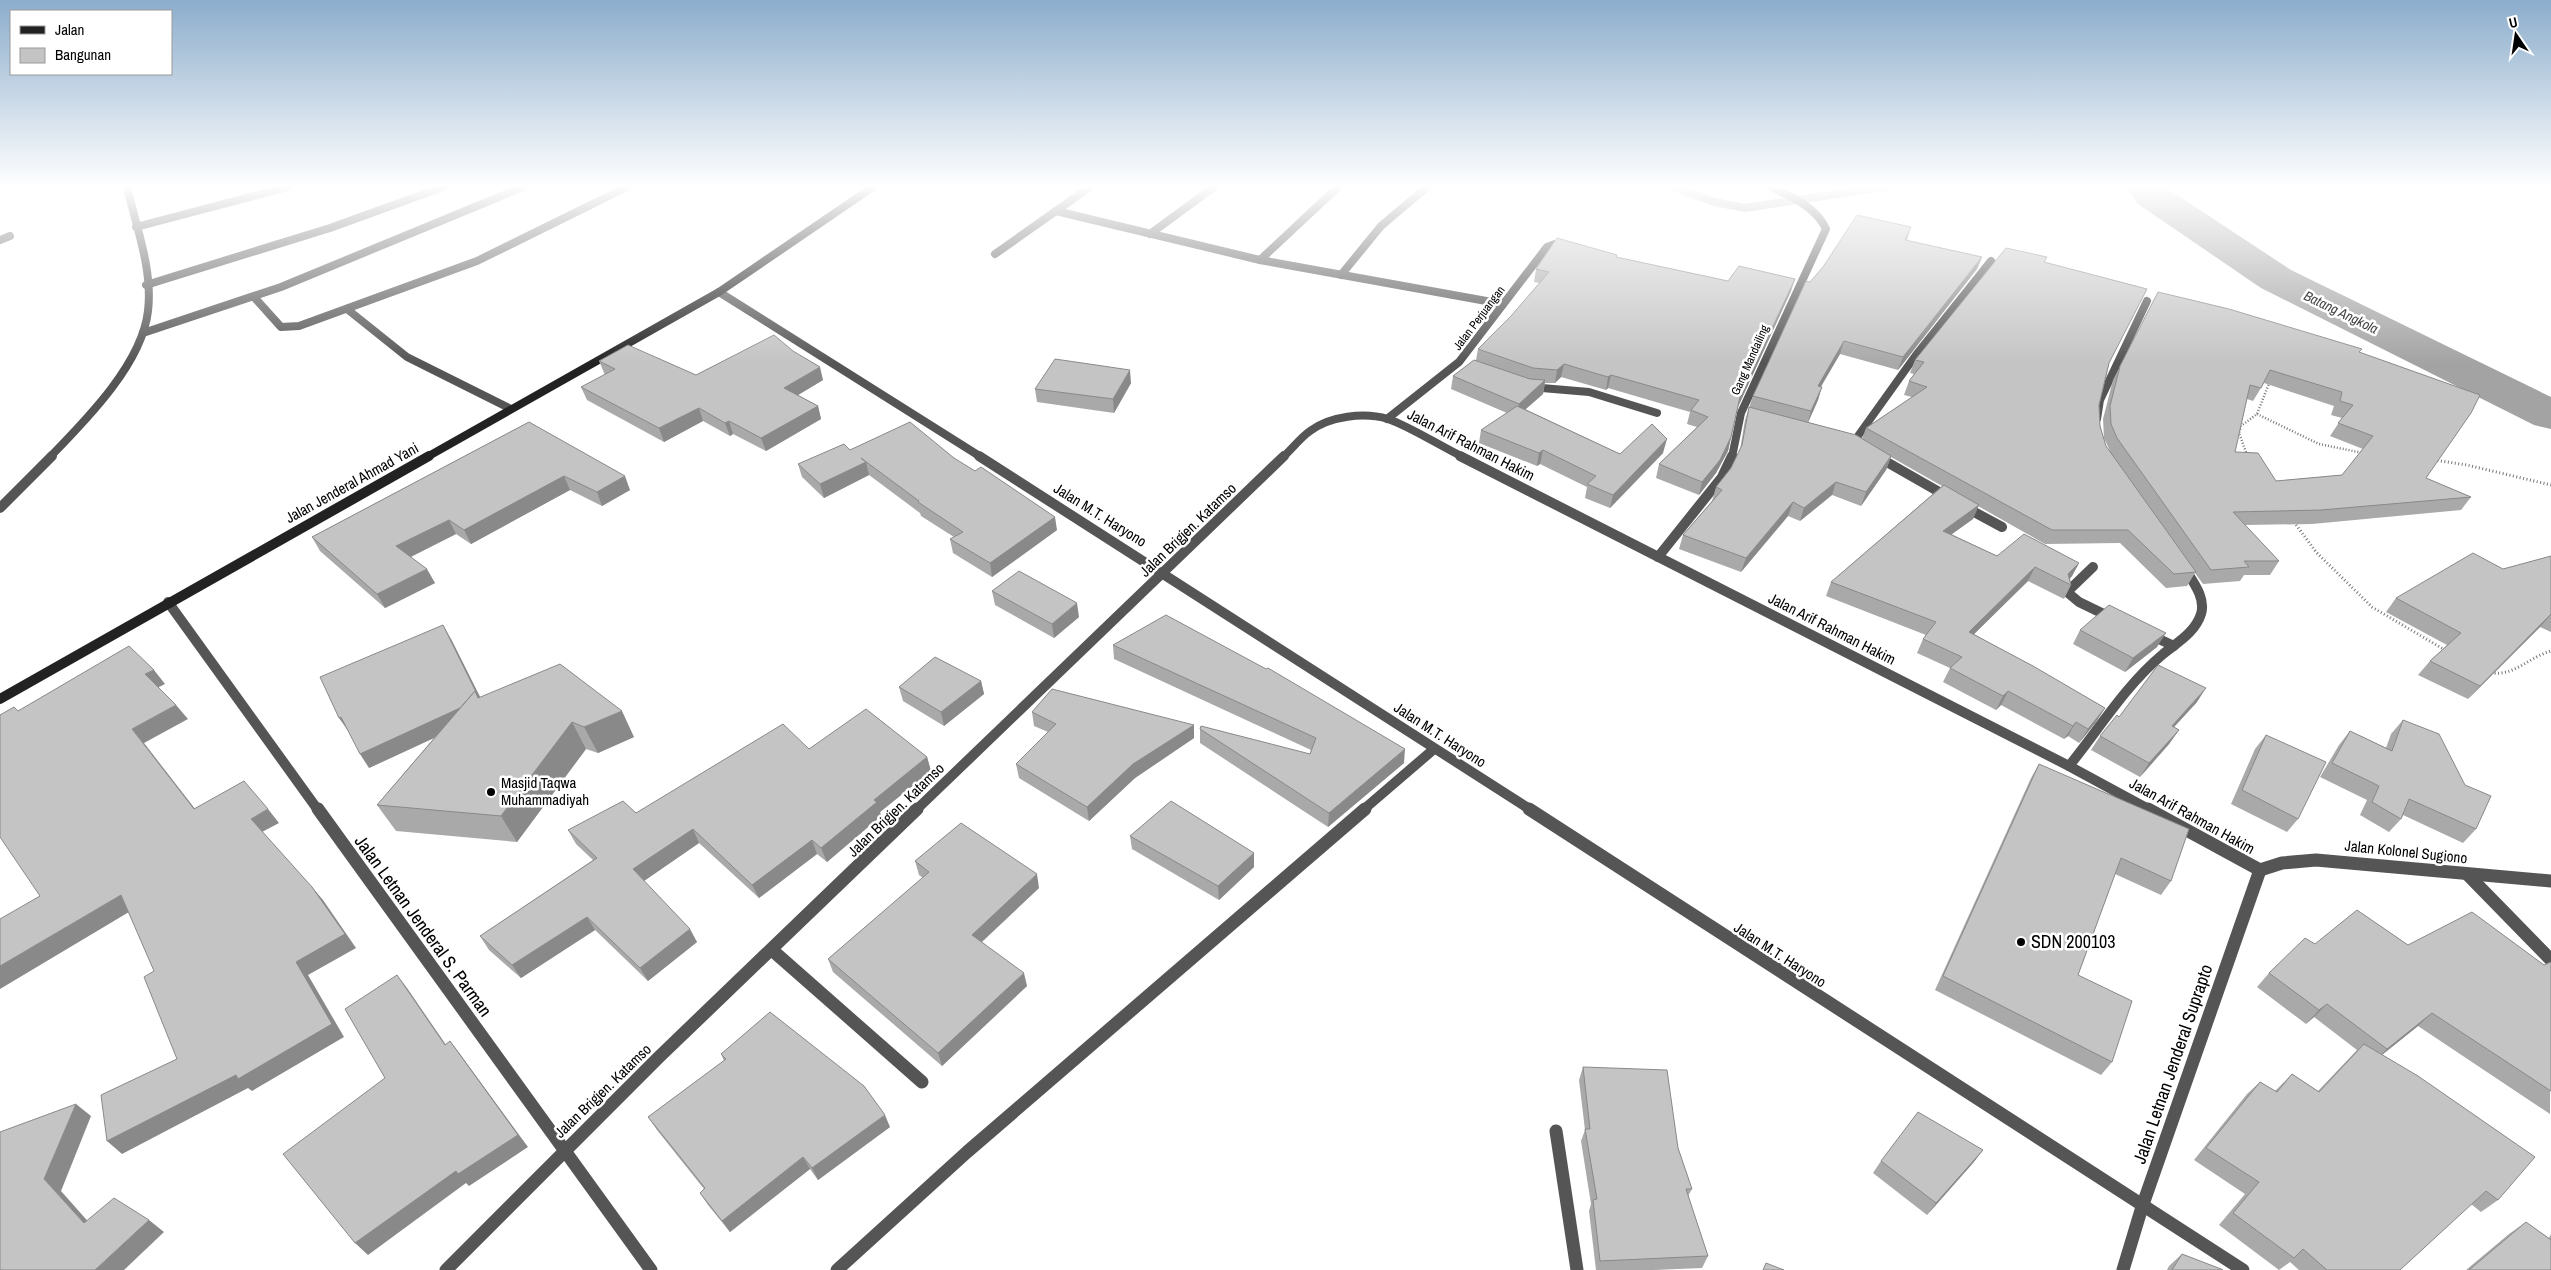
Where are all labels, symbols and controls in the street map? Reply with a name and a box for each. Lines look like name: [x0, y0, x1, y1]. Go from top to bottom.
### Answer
legend: [10, 10, 172, 75]
north arrow: [2491, 10, 2541, 60]
text: U: [2507, 13, 2519, 32]
text: Jalan: [55, 19, 84, 40]
text: Bangunan: [55, 44, 111, 65]
street label: Jalan Perjuangan: [1450, 283, 1508, 353]
water label: Batang Angkola: [2301, 286, 2381, 338]
street label: Gang Mandailing: [1727, 322, 1773, 398]
street label: Jalan Arif Rahman Hakim: [1404, 403, 1538, 486]
street label: Jalan Jenderal Ahmad Yani: [281, 437, 422, 528]
street label: Jalan M.T. Haryono: [1050, 478, 1151, 552]
street label: Jalan Brigjen. Katamso: [1135, 478, 1241, 581]
street label: Jalan Arif Rahman Hakim: [1765, 587, 1899, 670]
street label: Jalan M.T. Haryono: [1390, 697, 1491, 772]
street label: Jalan Brigjen. Katamso: [843, 758, 949, 861]
place label: Masjid Taqwa Muhammadiyah: [501, 772, 589, 810]
street label: Jalan Arif Rahman Hakim: [2126, 772, 2259, 859]
marker: Masjid Taqwa Muhammadiyah: [485, 786, 497, 798]
street label: Jalan Letnan Jenderal S. Parman: [349, 830, 498, 1022]
street label: Jalan Kolonel Sugiono: [2344, 835, 2469, 868]
street label: Jalan M.T. Haryono: [1730, 917, 1831, 992]
place label: SDN 200103: [2031, 929, 2116, 954]
marker: SDN 200103: [2015, 936, 2027, 948]
street label: Jalan Letnan Jenderal Suprapto: [2127, 961, 2218, 1167]
street label: Jalan Brigjen. Katamso: [550, 1039, 656, 1142]

